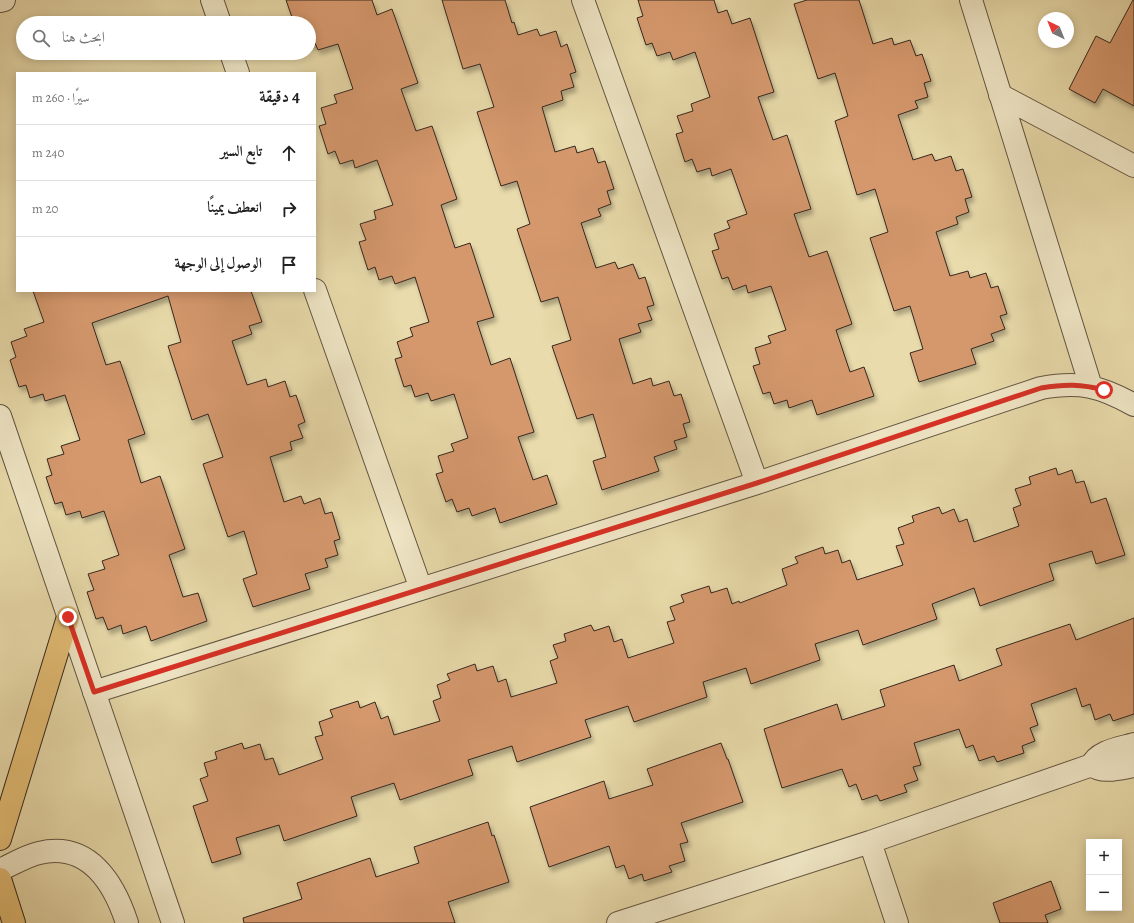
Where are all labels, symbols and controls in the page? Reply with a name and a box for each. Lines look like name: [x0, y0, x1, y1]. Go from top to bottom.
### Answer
north arrow: [1038, 12, 1074, 48]
search box: [16, 16, 316, 60]
icon: search: [30, 27, 52, 49]
text: ابحث هنا: [62, 27, 105, 47]
text: 4 دقيقة: [259, 85, 300, 108]
text: سيرًا · 260 m: [32, 89, 90, 106]
text: تابع السير: [220, 141, 262, 161]
icon: ahead: [278, 142, 300, 164]
text: 240 m: [32, 144, 64, 161]
text: انعطف يمينًا: [207, 197, 262, 217]
icon: right: [278, 198, 300, 220]
text: 20 m: [32, 200, 59, 217]
text: الوصول إلى الوجهة: [175, 253, 262, 273]
icon: arrive: [278, 254, 300, 276]
route start: [1095, 381, 1113, 399]
route end: [59, 608, 77, 626]
map controls: [1086, 839, 1122, 911]
button: +: [1086, 839, 1122, 875]
button: −: [1086, 875, 1122, 911]

